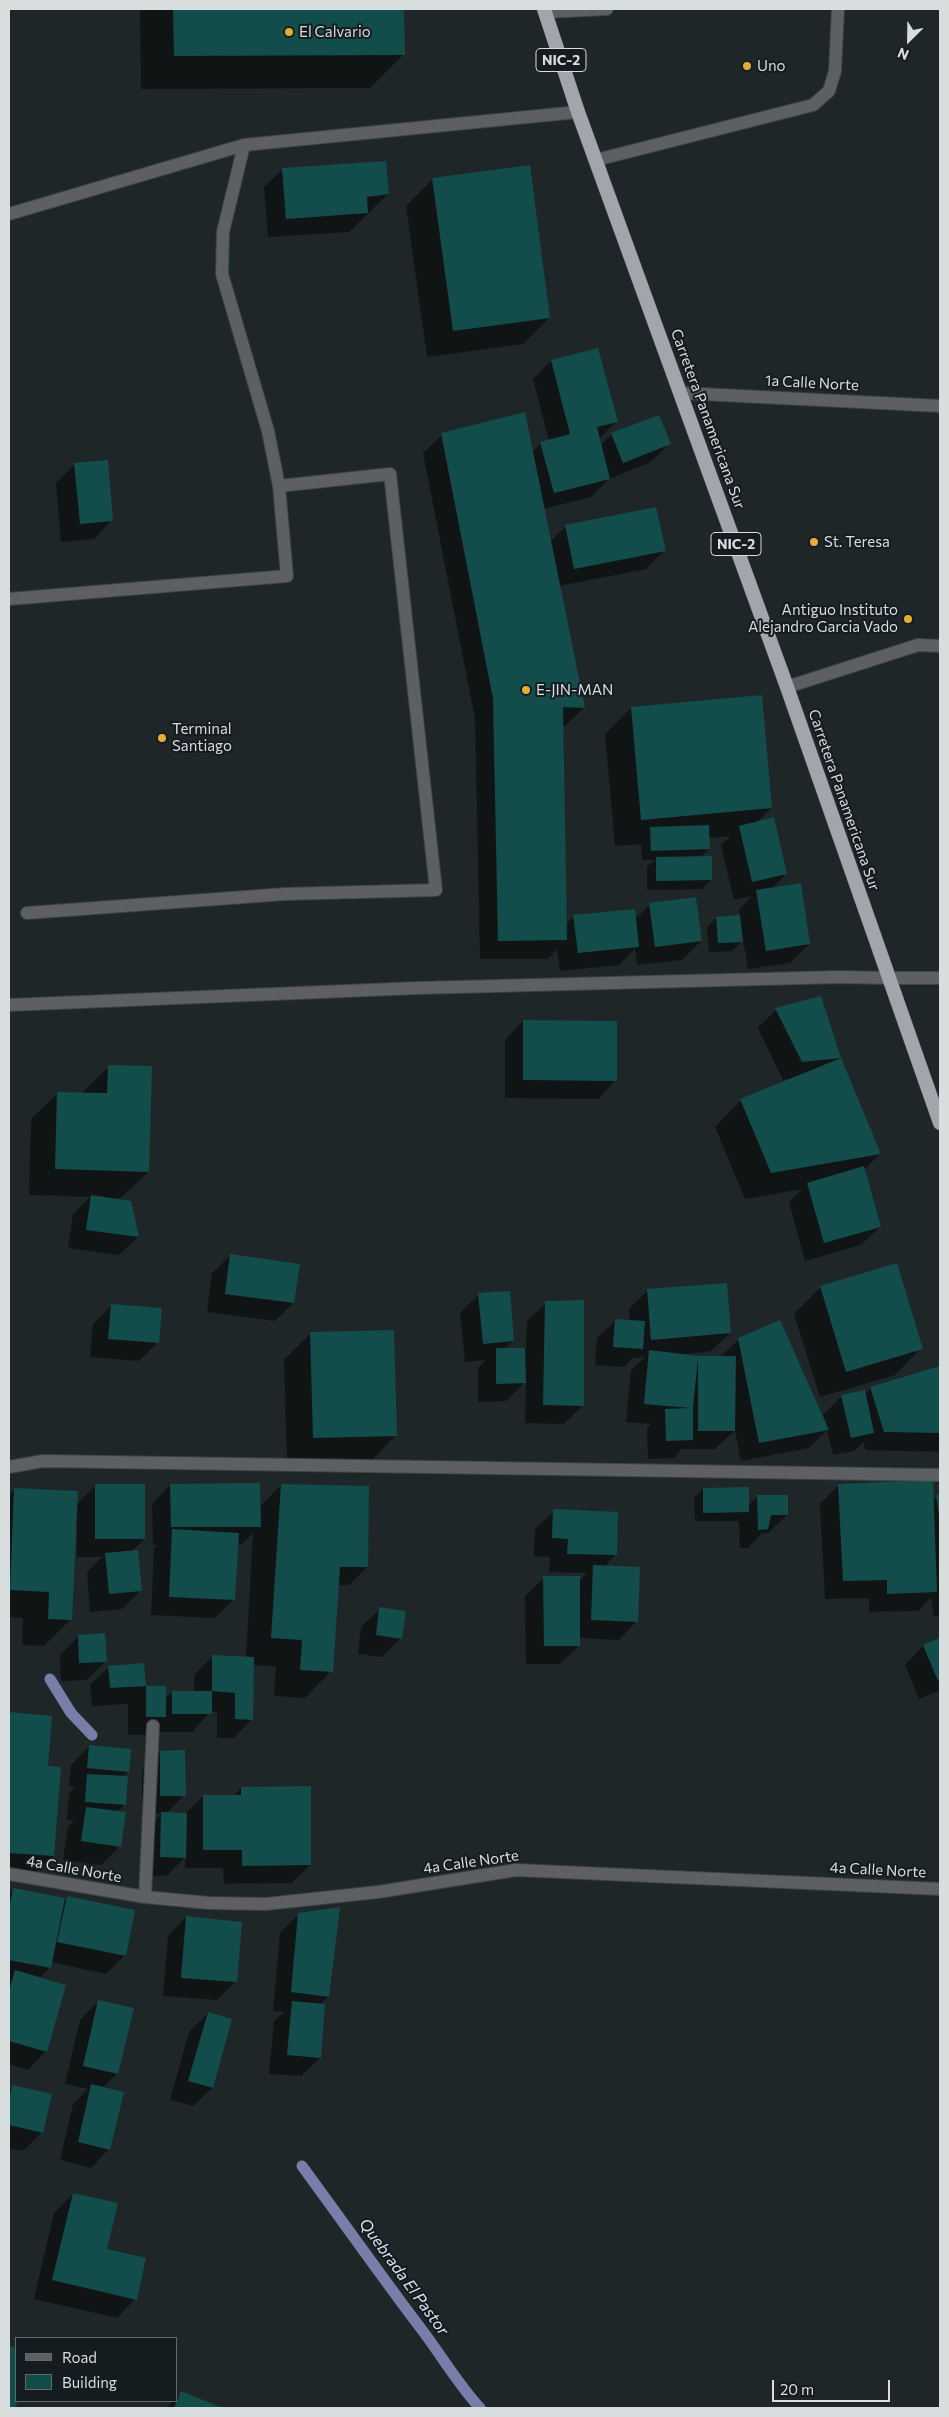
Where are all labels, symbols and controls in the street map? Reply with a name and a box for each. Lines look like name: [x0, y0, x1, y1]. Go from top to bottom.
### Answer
north arrow: [884, 15, 934, 65]
place label: El Calvario: [299, 23, 371, 41]
marker: El Calvario: [283, 26, 295, 38]
text: N: [895, 44, 911, 64]
road number: NIC-2: [536, 48, 586, 72]
place label: Uno: [757, 57, 786, 75]
marker: Uno: [741, 60, 753, 72]
street label: Carretera Panamericana Sur: [667, 326, 749, 512]
street label: 1a Calle Norte: [765, 372, 859, 394]
road number: NIC-2: [711, 532, 761, 556]
place label: St. Teresa: [824, 533, 890, 551]
marker: St. Teresa: [808, 536, 820, 548]
place label: Antiguo Instituto Alejandro Garcia Vado: [748, 601, 898, 636]
marker: Antiguo Instituto Alejandro Garcia Vado: [902, 613, 914, 625]
place label: E-JIN-MAN: [536, 681, 613, 699]
marker: E-JIN-MAN: [520, 684, 532, 696]
street label: Carretera Panamericana Sur: [804, 707, 884, 893]
place label: Terminal Santiago: [172, 720, 232, 755]
marker: Terminal Santiago: [156, 732, 168, 744]
street label: 4a Calle Norte: [422, 1846, 520, 1878]
street label: 4a Calle Norte: [25, 1852, 123, 1886]
street label: 4a Calle Norte: [829, 1858, 927, 1882]
water label: Quebrada El Pastor: [355, 2215, 453, 2339]
legend: [15, 2337, 178, 2402]
text: Road: [62, 2348, 97, 2366]
scale bar: [774, 2370, 892, 2402]
text: Building: [62, 2373, 117, 2391]
text: 20 m: [780, 2380, 814, 2398]

